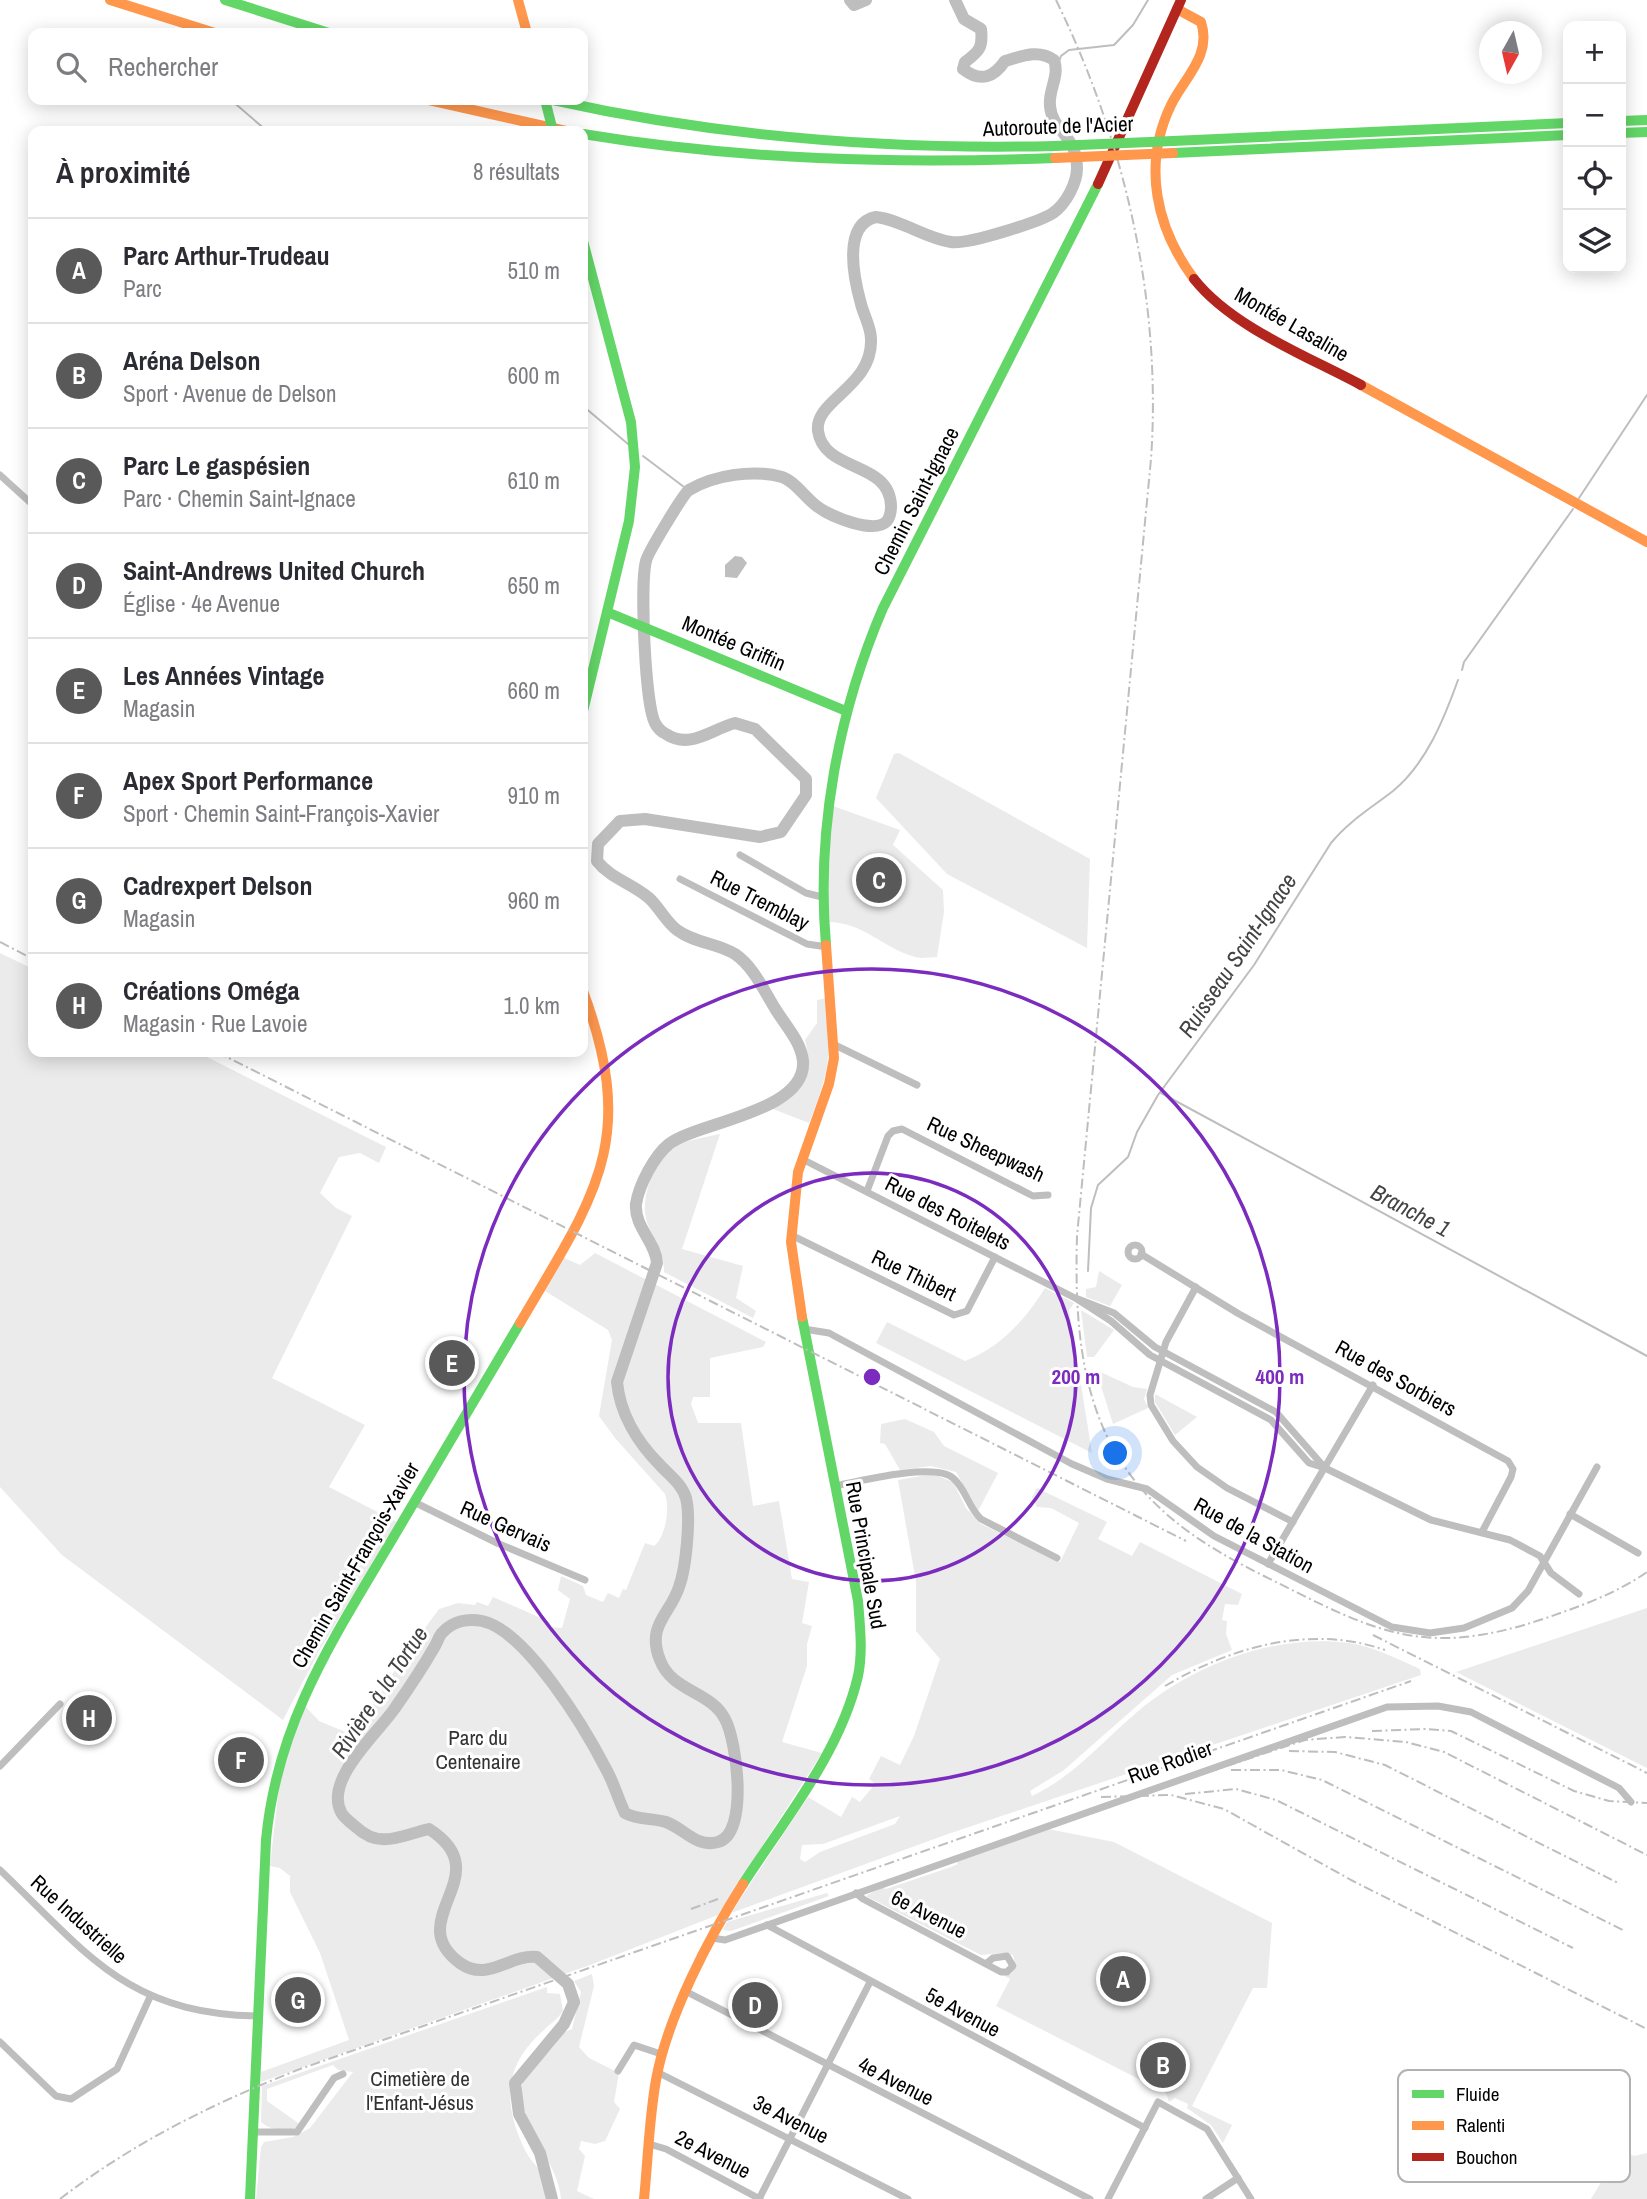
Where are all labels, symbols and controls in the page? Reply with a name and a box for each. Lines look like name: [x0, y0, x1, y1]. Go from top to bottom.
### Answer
north arrow: [1479, 21, 1542, 84]
map controls: [1563, 21, 1626, 273]
button: +: [1563, 21, 1626, 84]
search box: [28, 28, 588, 105]
icon: search: [52, 48, 90, 86]
text: Rechercher: [108, 49, 218, 84]
button: −: [1563, 84, 1626, 147]
street label: Autoroute de l'Acier: [981, 109, 1134, 143]
button: locate: [1563, 147, 1626, 210]
text: À proximité: [56, 152, 190, 192]
text: 8 résultats: [473, 156, 560, 187]
button: layers: [1563, 210, 1626, 273]
text: Parc Arthur-Trudeau: [123, 238, 330, 273]
text: A: [72, 255, 86, 286]
text: 510 m: [508, 255, 560, 286]
text: Parc: [123, 273, 162, 304]
street label: Montée Lasaline: [1230, 280, 1354, 368]
text: Aréna Delson: [123, 343, 260, 378]
text: B: [72, 360, 86, 391]
text: 600 m: [508, 360, 560, 391]
text: Sport · Avenue de Delson: [123, 378, 337, 409]
street label: Chemin Saint-Ignace: [866, 422, 966, 580]
text: Parc Le gaspésien: [123, 448, 310, 483]
text: C: [72, 465, 86, 496]
text: 610 m: [508, 465, 560, 496]
text: Parc · Chemin Saint-Ignace: [123, 483, 356, 514]
text: Saint-Andrews United Church: [123, 553, 425, 588]
text: D: [72, 570, 86, 601]
text: 650 m: [508, 570, 560, 601]
text: Église · 4e Avenue: [123, 588, 280, 619]
street label: Montée Griffin: [678, 608, 790, 678]
text: Les Années Vintage: [123, 658, 324, 693]
text: E: [73, 675, 85, 706]
text: 660 m: [508, 675, 560, 706]
text: Magasin: [123, 693, 195, 724]
text: Apex Sport Performance: [123, 763, 373, 798]
text: F: [73, 780, 85, 811]
text: 910 m: [508, 780, 560, 811]
text: Sport · Chemin Saint-François-Xavier: [123, 798, 439, 829]
pin: C: [856, 854, 902, 906]
street label: Rue Tremblay: [706, 863, 815, 937]
water label: Ruisseau Saint-Ignace: [1171, 867, 1303, 1043]
text: Cadrexpert Delson: [123, 868, 313, 903]
text: G: [72, 885, 86, 916]
text: 960 m: [508, 885, 560, 916]
text: Magasin: [123, 903, 195, 934]
text: Créations Oméga: [123, 973, 300, 1008]
text: H: [72, 990, 86, 1021]
text: 1.0 km: [503, 990, 560, 1021]
text: Magasin · Rue Lavoie: [123, 1008, 308, 1039]
street label: Rue Sheepwash: [923, 1109, 1049, 1189]
street label: Rue des Roitelets: [880, 1169, 1016, 1257]
water label: Branche 1: [1366, 1176, 1456, 1244]
street label: Rue Thibert: [867, 1242, 961, 1308]
street label: Rue des Sorbiers: [1330, 1333, 1462, 1423]
pin: E: [429, 1337, 475, 1389]
text: 200 m: [1052, 1362, 1100, 1391]
text: 400 m: [1256, 1362, 1304, 1391]
centre of rings: [860, 1365, 884, 1389]
your location: [1098, 1436, 1132, 1470]
street label: Chemin Saint-François-Xavier: [284, 1456, 426, 1673]
street label: Rue Principale Sud: [839, 1479, 893, 1631]
street label: Rue de la Station: [1189, 1490, 1319, 1580]
street label: Rue Gervais: [456, 1493, 556, 1559]
water label: Rivière à la Tortue: [323, 1620, 435, 1764]
pin: H: [66, 1692, 112, 1744]
park label: Parc du Centenaire: [435, 1723, 521, 1776]
street label: Rue Rodier: [1124, 1733, 1217, 1791]
pin: F: [218, 1734, 264, 1786]
street label: Rue Industrielle: [24, 1868, 134, 1970]
street label: 6e Avenue: [886, 1883, 972, 1945]
pin: A: [1100, 1953, 1146, 2005]
pin: G: [275, 1974, 321, 2026]
pin: D: [732, 1979, 778, 2031]
street label: 5e Avenue: [920, 1980, 1006, 2044]
pin: B: [1140, 2039, 1186, 2091]
street label: 4e Avenue: [853, 2050, 939, 2112]
park label: Cimetière de l'Enfant-Jésus: [366, 2064, 474, 2117]
legend: [1398, 2070, 1630, 2182]
text: Fluide: [1456, 2081, 1499, 2107]
street label: 3e Avenue: [748, 2088, 834, 2150]
text: Ralenti: [1456, 2112, 1505, 2138]
street label: 2e Avenue: [670, 2123, 756, 2185]
text: Bouchon: [1456, 2144, 1518, 2170]

